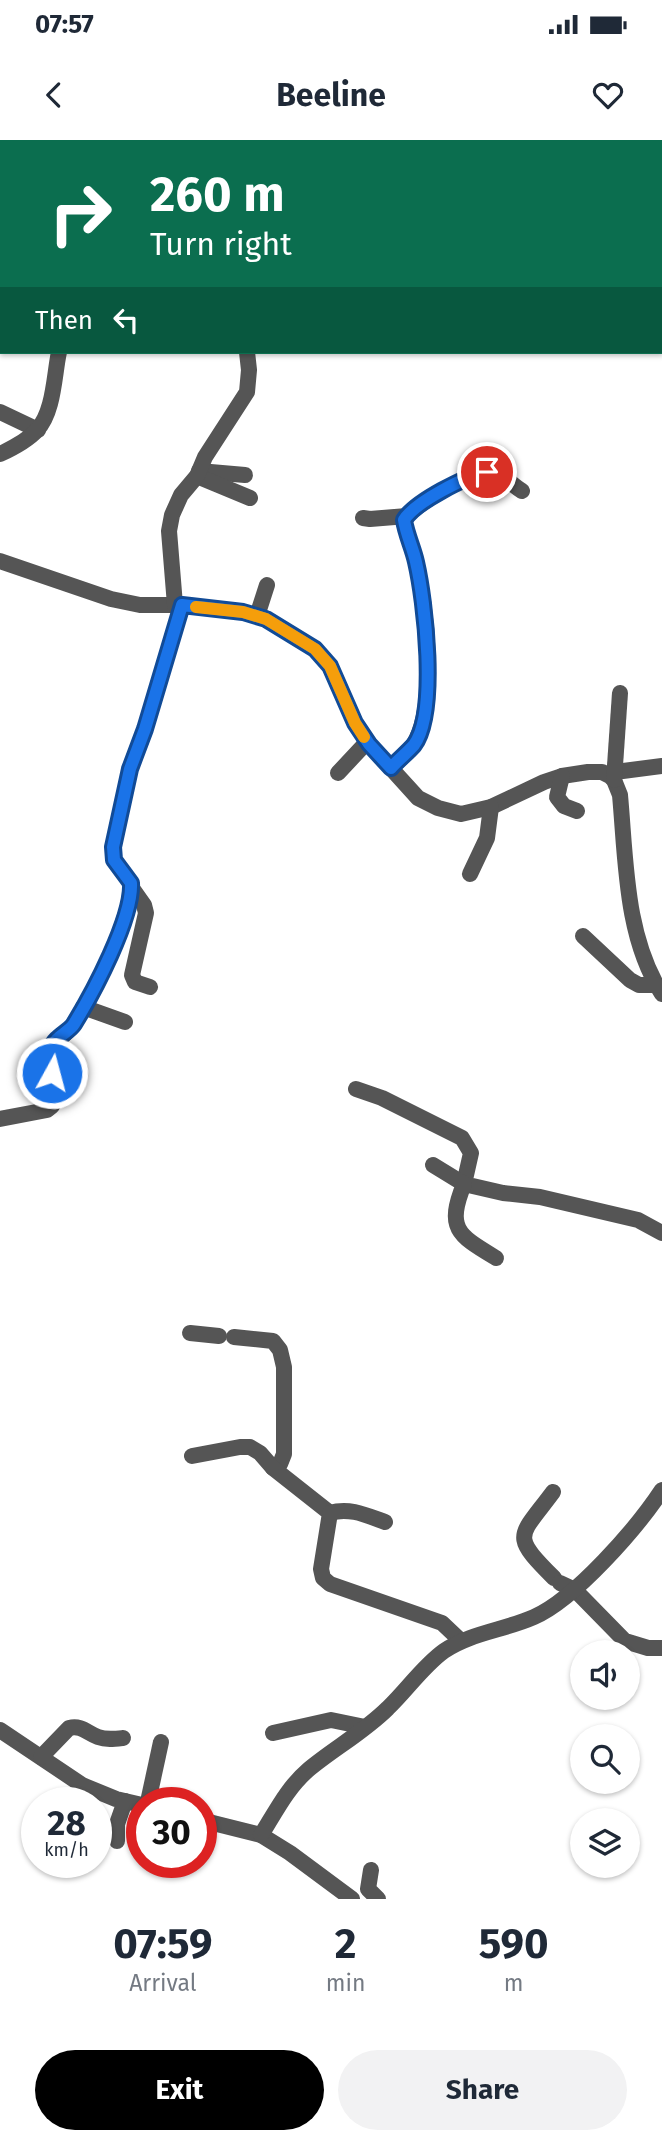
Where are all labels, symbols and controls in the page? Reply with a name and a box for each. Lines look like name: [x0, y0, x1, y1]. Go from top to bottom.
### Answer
text: 07:57: [35, 9, 94, 40]
icon: back: [35, 76, 73, 114]
text: Beeline: [276, 76, 386, 114]
icon: heart: [589, 76, 627, 114]
text: 260 m: [150, 165, 285, 224]
icon: right: [35, 168, 126, 259]
text: Turn right: [150, 225, 292, 263]
icon: left: [107, 301, 145, 339]
text: Then: [35, 305, 93, 336]
pin: [457, 442, 517, 502]
icon: arrive: [468, 453, 506, 491]
position arrow: [15, 1036, 89, 1110]
map controls: [570, 1640, 640, 1878]
button: sound: [570, 1640, 640, 1710]
button: search: [570, 1724, 640, 1794]
speed limit sign: 30: [126, 1787, 217, 1878]
text: 28: [47, 1802, 86, 1844]
button: layers: [570, 1808, 640, 1878]
text: km/h: [44, 1839, 89, 1861]
text: 07:59: [113, 1919, 212, 1969]
text: 2: [335, 1919, 356, 1969]
text: 590: [479, 1919, 549, 1969]
text: Arrival: [129, 1969, 197, 1997]
text: min: [326, 1969, 365, 1997]
text: m: [504, 1969, 524, 1997]
button: Exit: [35, 2050, 324, 2130]
button: Share: [338, 2050, 627, 2130]

